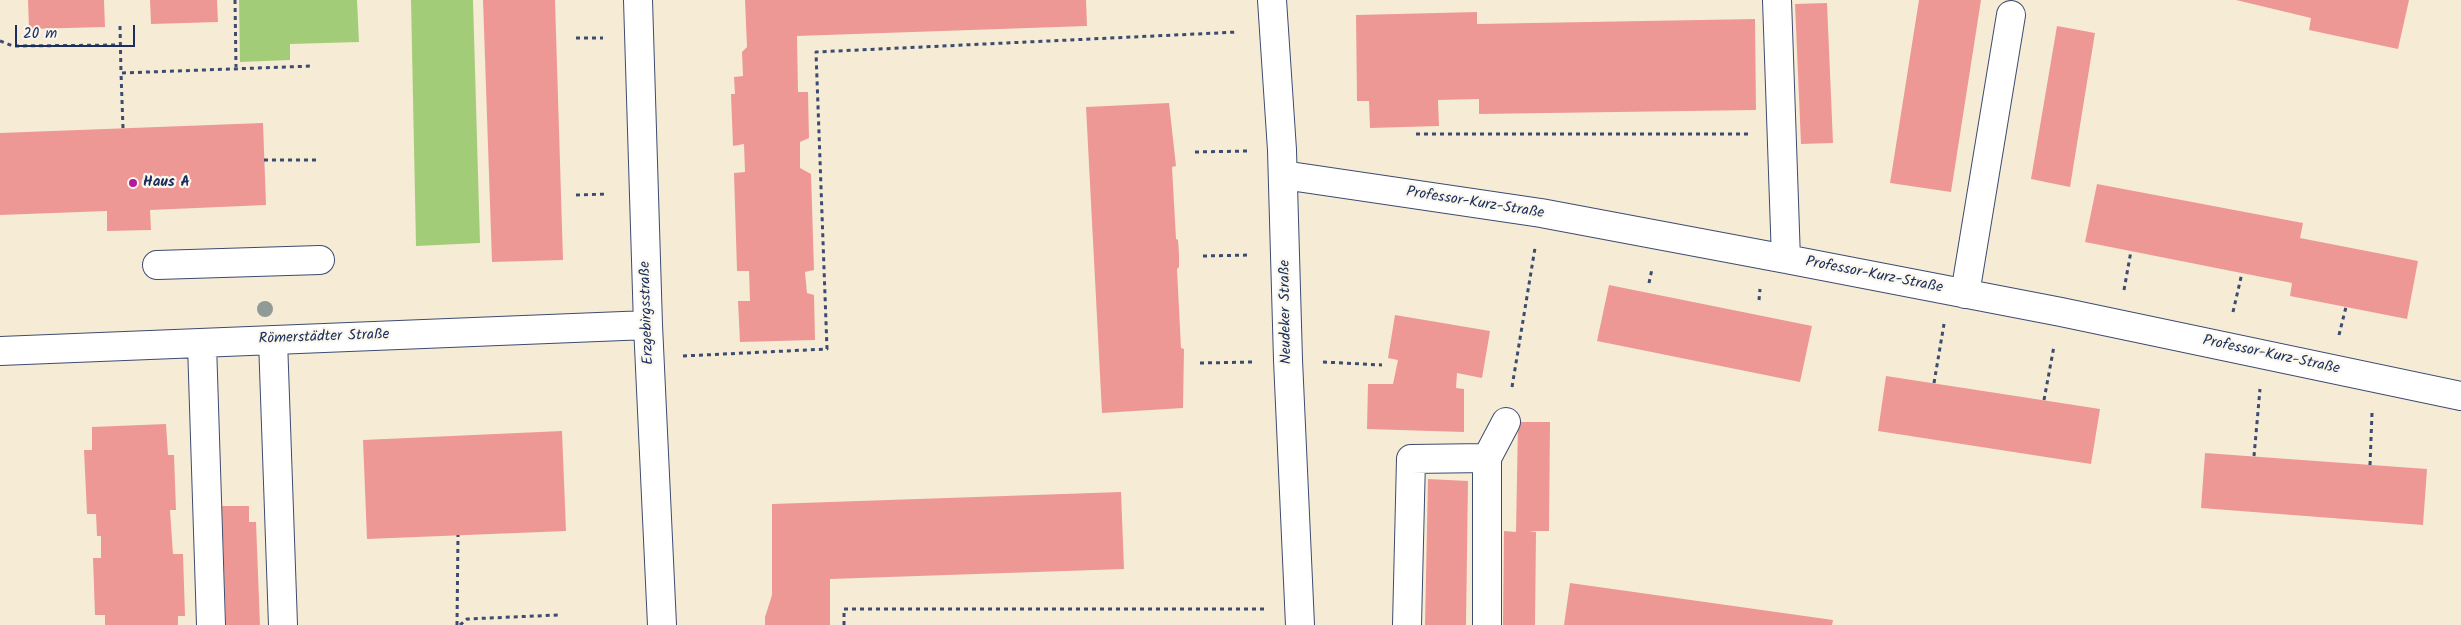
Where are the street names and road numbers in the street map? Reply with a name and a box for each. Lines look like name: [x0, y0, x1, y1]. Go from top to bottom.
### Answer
street label: Professor-Kurz-Straße: [1405, 184, 1545, 224]
street label: Professor-Kurz-Straße: [1804, 254, 1944, 298]
street label: Neudeker Straße: [1277, 260, 1297, 364]
street label: Erzgebirgsstraße: [637, 261, 659, 365]
street label: Römerstädter Straße: [258, 327, 390, 349]
street label: Professor-Kurz-Straße: [2201, 333, 2341, 379]

